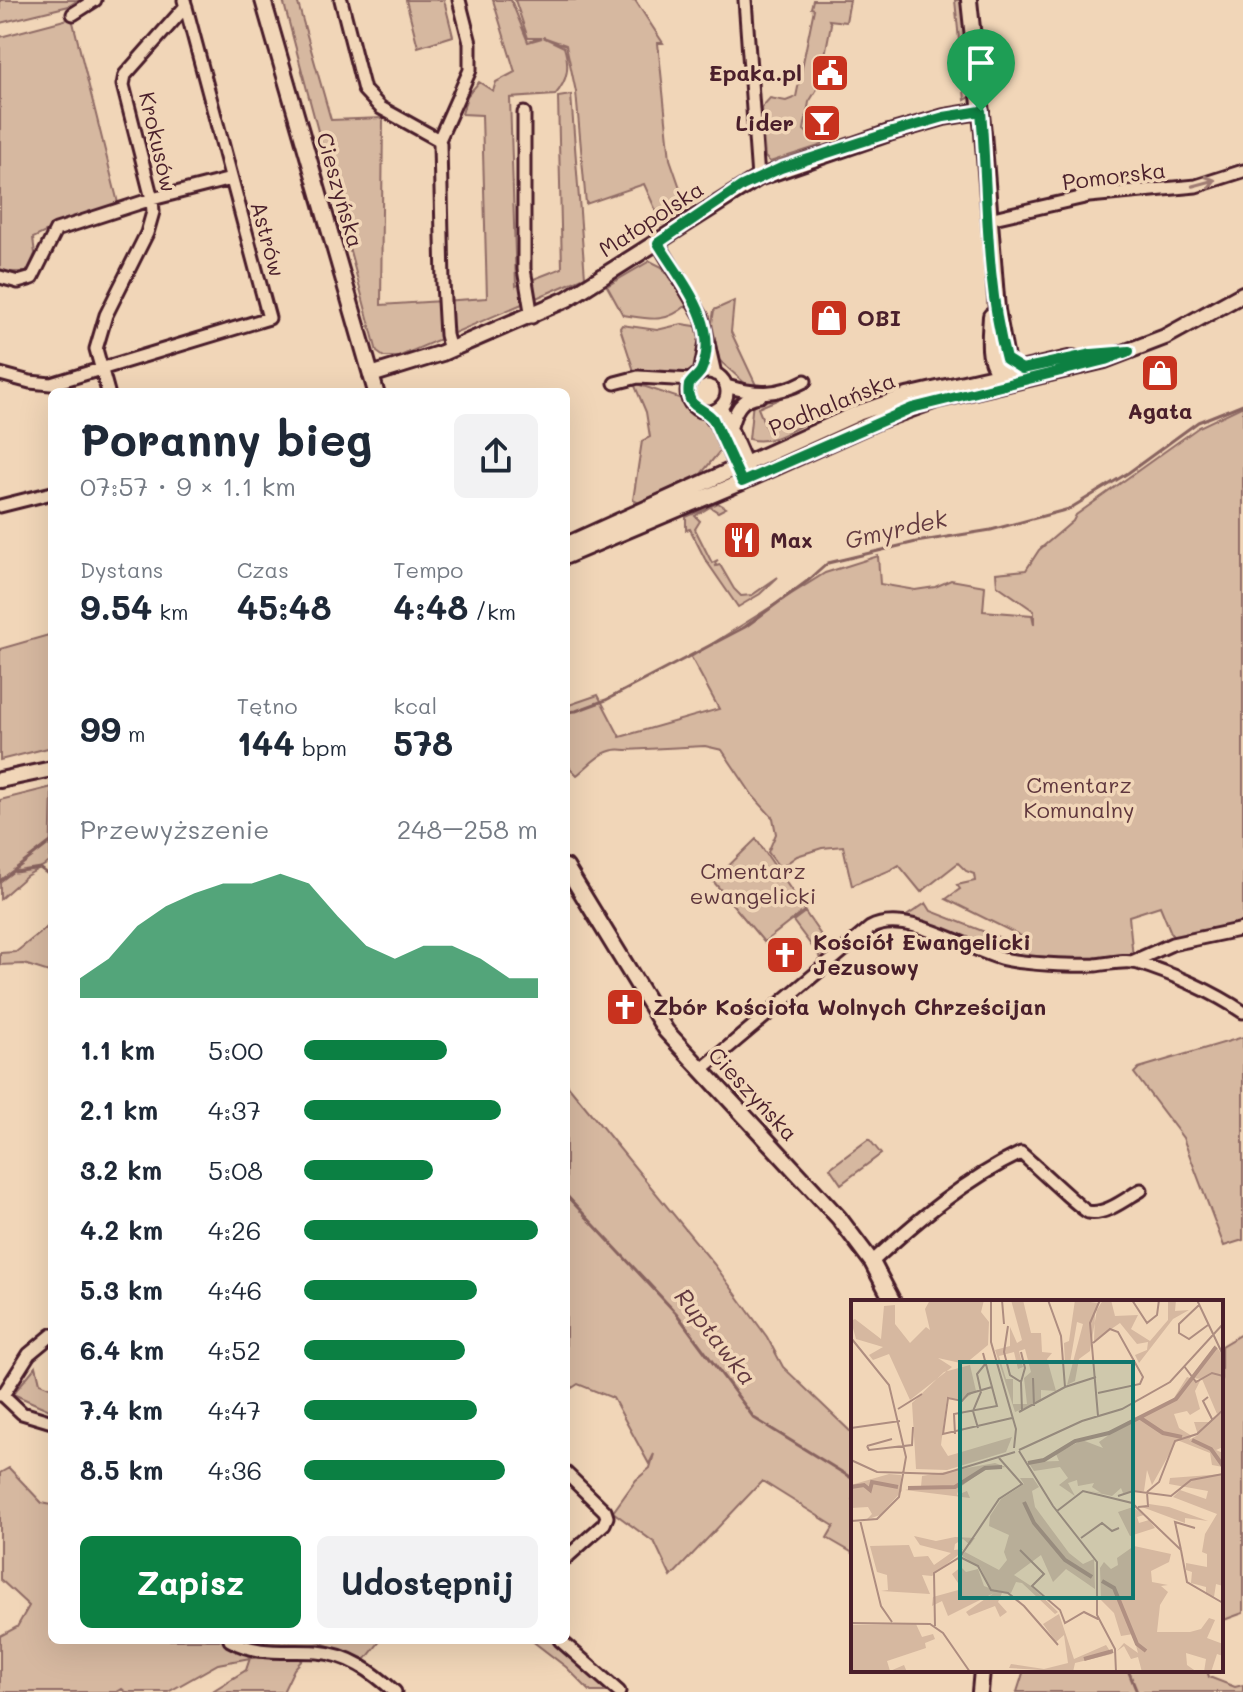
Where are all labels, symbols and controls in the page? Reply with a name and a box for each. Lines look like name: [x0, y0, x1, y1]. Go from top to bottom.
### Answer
pin: [947, 29, 1015, 111]
icon: arrive: [959, 41, 1003, 85]
public building icon: Epaka.pl: [809, 52, 851, 94]
place label: Epaka.pl: [709, 58, 802, 87]
street label: Krokusów: [133, 89, 184, 195]
bar icon: Lider: [801, 102, 843, 144]
place label: Lider: [735, 108, 794, 137]
street label: Cieszyńska: [310, 129, 371, 251]
street label: Pomorska: [1060, 155, 1167, 196]
street label: Małopolska: [593, 174, 709, 263]
one-way arrow: [1190, 175, 1216, 190]
street label: Astrów: [245, 198, 292, 280]
shop icon: OBI: [808, 297, 850, 339]
place label: OBI: [857, 303, 901, 332]
shop icon: Agata: [1139, 352, 1181, 394]
street label: Podhalańska: [764, 365, 899, 442]
place label: Agata: [1127, 396, 1193, 425]
text: Poranny bieg: [80, 410, 372, 467]
button: share: [454, 414, 538, 498]
text: 07:57 · 9 × 1.1 km: [80, 469, 296, 503]
water label: Gmyrdek: [841, 501, 951, 555]
restaurant icon: Max: [721, 519, 763, 561]
place label: Max: [770, 525, 813, 554]
text: Dystans: [80, 555, 164, 584]
text: Czas: [237, 555, 289, 584]
text: Tempo: [393, 555, 463, 584]
text: 9.54: [80, 584, 152, 629]
text: 45:48: [237, 584, 331, 629]
text: 4:48: [393, 584, 468, 629]
text: km: [152, 597, 189, 626]
text: /km: [468, 597, 516, 626]
text: Tętno: [237, 691, 297, 720]
text: kcal: [393, 691, 437, 720]
text: 99: [80, 706, 121, 751]
text: m: [121, 719, 145, 748]
text: 144: [237, 720, 295, 765]
text: 578: [393, 720, 453, 765]
text: bpm: [295, 733, 347, 762]
park label: Cmentarz Komunalny: [1023, 770, 1135, 824]
text: Przewyższenie: [80, 812, 269, 846]
text: 248–258 m: [397, 812, 538, 846]
park label: Cmentarz ewangelicki: [690, 856, 816, 910]
place label: Kościół Ewangelicki Jezusowy: [813, 927, 1031, 981]
church icon: Kościół Ewangelicki Jezusowy: [764, 934, 806, 976]
church icon: Zbór Kościoła Wolnych Chrześcijan: [604, 986, 646, 1028]
place label: Zbór Kościoła Wolnych Chrześcijan: [653, 992, 1046, 1021]
text: 1.1 km: [80, 1033, 155, 1067]
text: 5:00: [208, 1033, 263, 1067]
street label: Cieszyńska: [702, 1040, 804, 1147]
text: 2.1 km: [80, 1093, 158, 1127]
text: 4:37: [208, 1093, 261, 1127]
text: 3.2 km: [80, 1153, 162, 1187]
text: 5:08: [208, 1153, 263, 1187]
text: 4.2 km: [80, 1213, 163, 1247]
text: 4:26: [208, 1213, 262, 1247]
text: 5.3 km: [80, 1273, 163, 1307]
text: 4:46: [208, 1273, 262, 1307]
water label: Ruptawka: [669, 1281, 764, 1391]
inset map: [851, 1300, 1223, 1672]
text: 6.4 km: [80, 1333, 164, 1367]
text: 4:52: [208, 1333, 261, 1367]
text: 7.4 km: [80, 1393, 163, 1427]
text: 4:47: [208, 1393, 261, 1427]
text: 8.5 km: [80, 1453, 163, 1487]
text: 4:36: [208, 1453, 262, 1487]
button: Zapisz: [80, 1536, 301, 1628]
button: Udostępnij: [317, 1536, 538, 1628]

